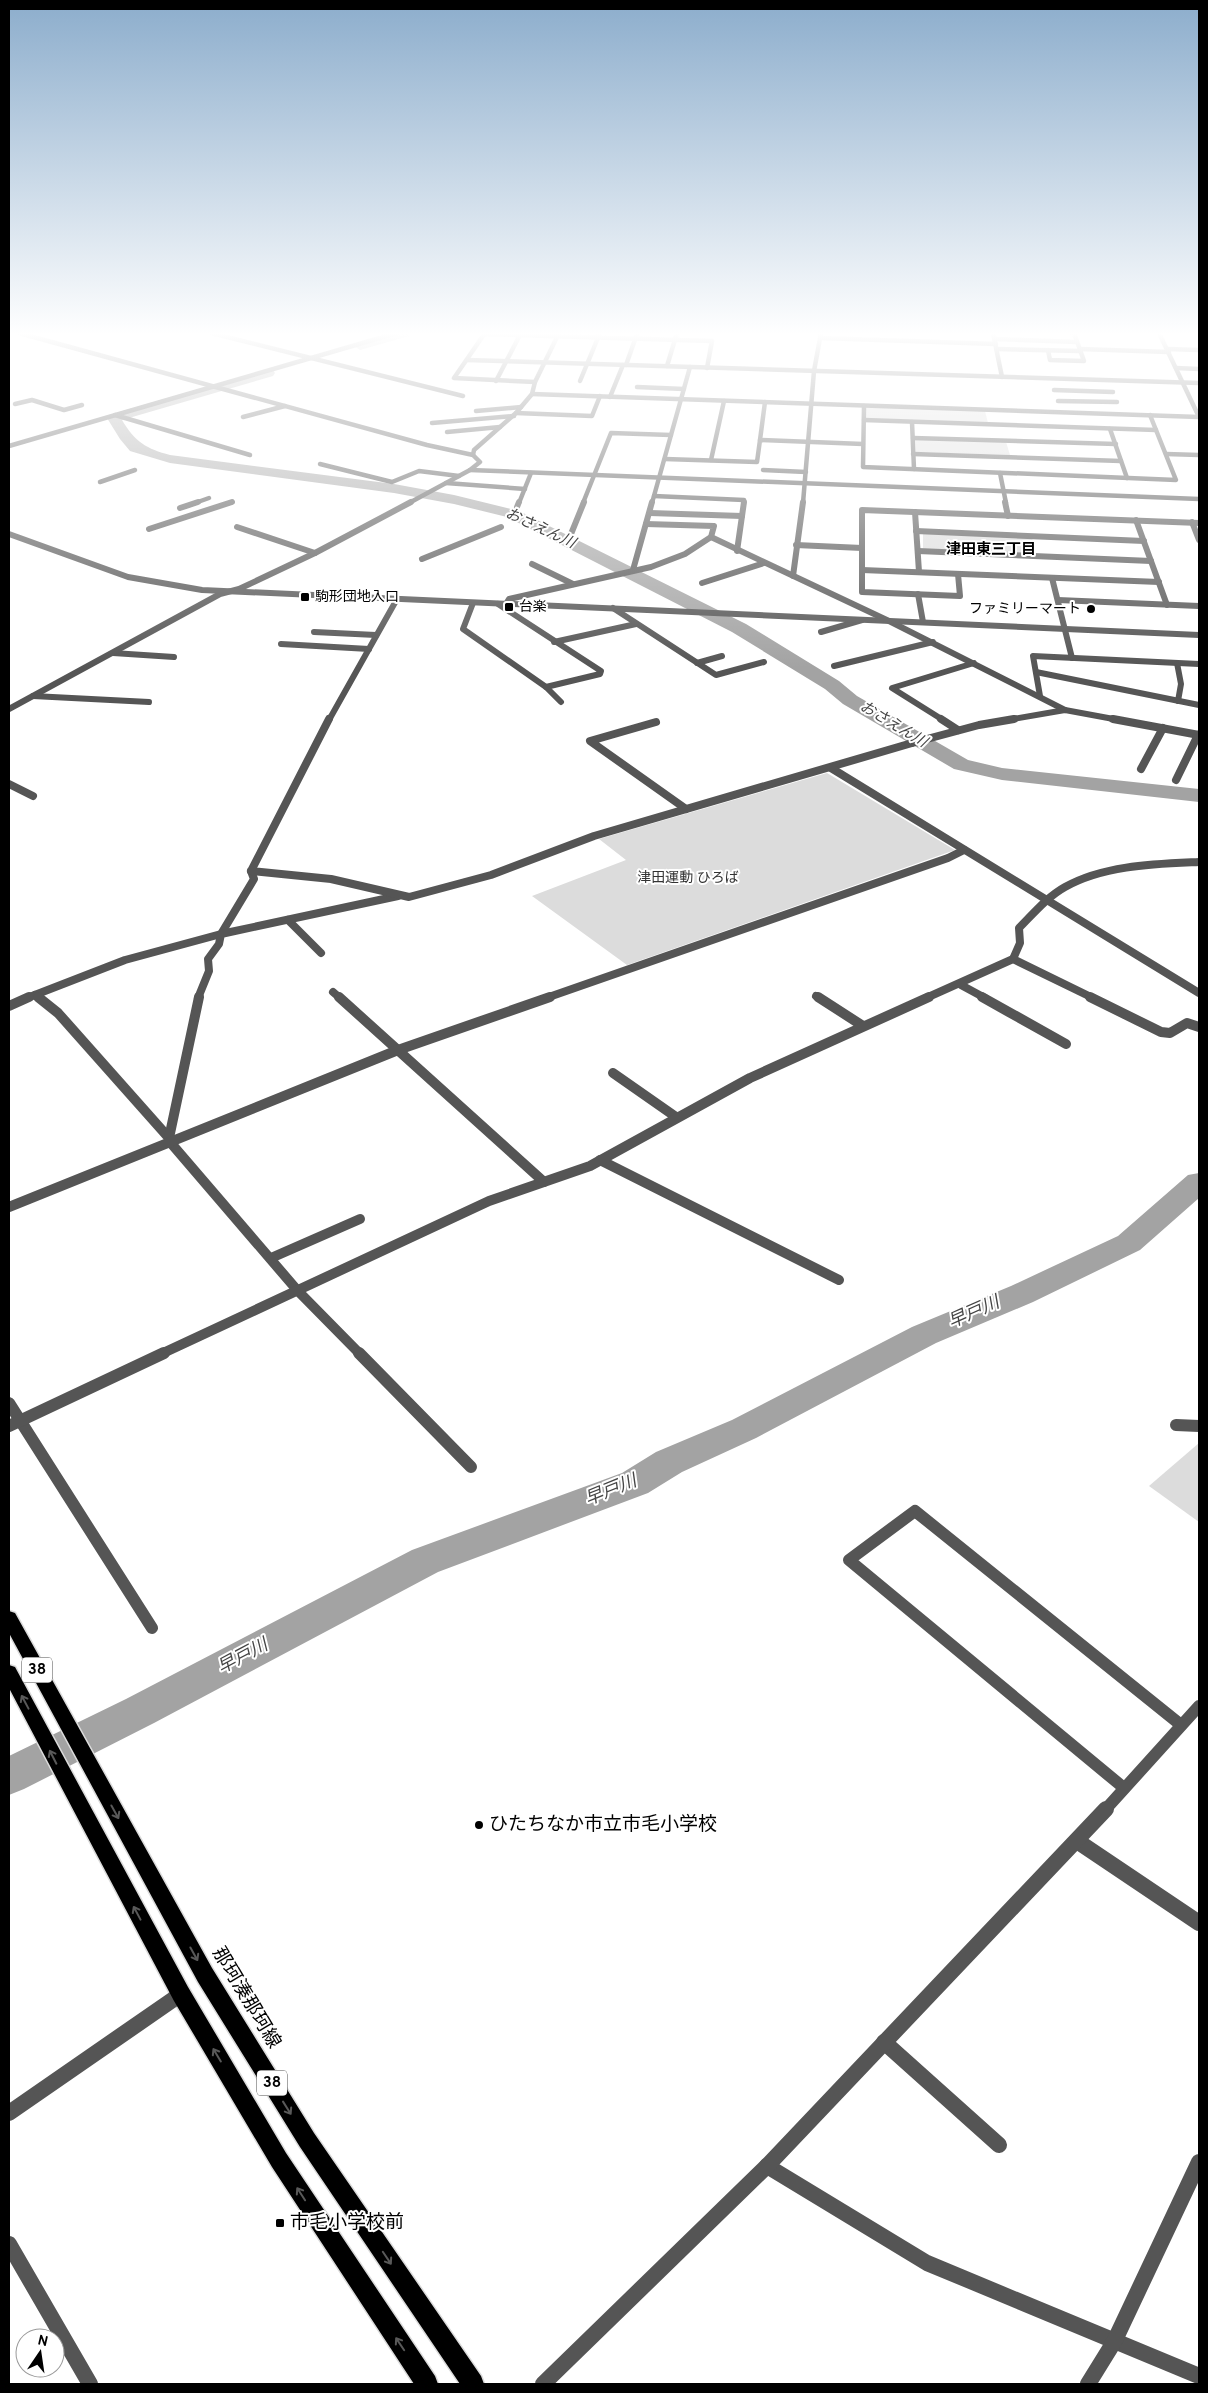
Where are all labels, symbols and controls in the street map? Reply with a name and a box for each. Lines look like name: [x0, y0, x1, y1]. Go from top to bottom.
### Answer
water label: おさえん川: [502, 505, 580, 554]
district label: 津田東三丁目: [946, 541, 1036, 560]
place label: 駒形団地入口: [315, 589, 399, 606]
marker: 駒形団地入口: [299, 591, 311, 603]
place label: 台楽: [519, 598, 547, 616]
marker: 台楽: [503, 601, 515, 613]
place label: ファミリーマート: [969, 601, 1081, 618]
marker: ファミリーマート: [1085, 603, 1097, 615]
water label: おさえん川: [856, 698, 932, 753]
park label: 津田運動 ひろば: [637, 870, 739, 887]
water label: 早戸川: [945, 1291, 1005, 1334]
water label: 早戸川: [582, 1469, 642, 1512]
water label: 早戸川: [214, 1633, 274, 1680]
road number: 38: [22, 1658, 52, 1682]
one-way arrow: [20, 1695, 29, 1710]
one-way arrow: [48, 1750, 57, 1765]
one-way arrow: [110, 1805, 120, 1820]
place label: ひたちなか市立市毛小学校: [489, 1813, 717, 1837]
marker: ひたちなか市立市毛小学校: [473, 1819, 485, 1831]
one-way arrow: [132, 1906, 141, 1921]
street label: 那珂湊那珂線: [206, 1943, 286, 2053]
one-way arrow: [189, 1947, 199, 1961]
one-way arrow: [211, 2048, 221, 2062]
road number: 38: [257, 2070, 287, 2096]
one-way arrow: [282, 2101, 292, 2115]
one-way arrow: [295, 2187, 305, 2201]
place label: 市毛小学校前: [290, 2211, 404, 2235]
marker: 市毛小学校前: [274, 2217, 286, 2229]
one-way arrow: [382, 2251, 392, 2265]
north arrow: [15, 2328, 65, 2378]
text: N: [36, 2332, 49, 2351]
one-way arrow: [395, 2337, 405, 2351]

